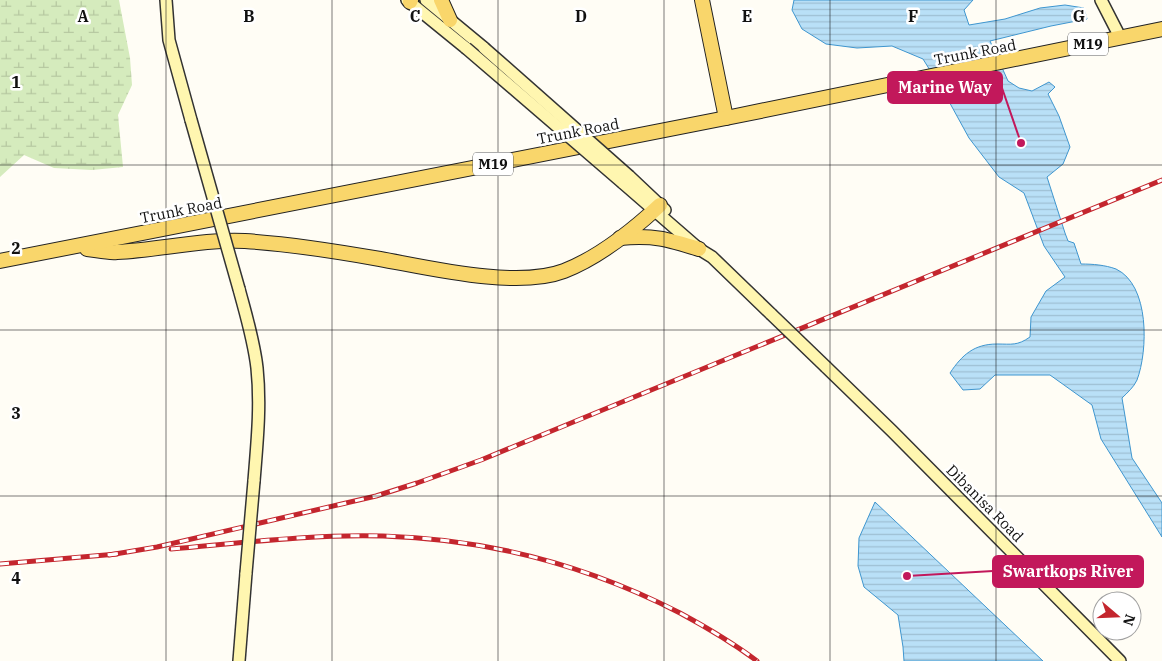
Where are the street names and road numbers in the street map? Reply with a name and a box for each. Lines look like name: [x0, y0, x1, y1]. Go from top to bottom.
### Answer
road number: M19: [1068, 33, 1108, 56]
street label: Trunk Road: [932, 35, 1018, 69]
street label: Trunk Road: [535, 114, 621, 148]
road number: M19: [473, 152, 513, 175]
street label: Trunk Road: [138, 193, 224, 227]
street label: Dibanisa Road: [942, 460, 1028, 546]

